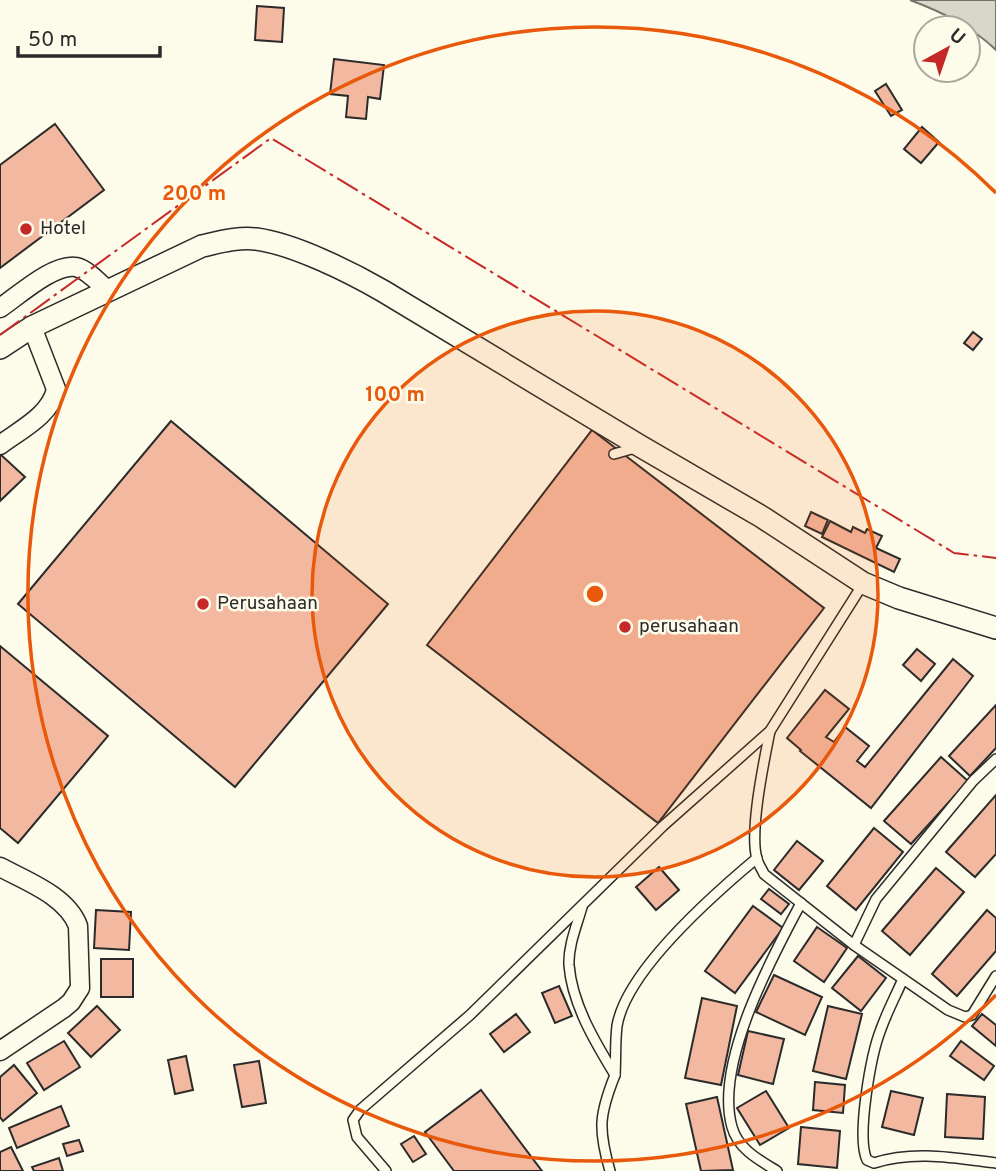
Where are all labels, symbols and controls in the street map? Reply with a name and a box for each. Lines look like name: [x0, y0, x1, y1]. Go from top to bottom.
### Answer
scale bar: [18, 14, 159, 58]
north arrow: [912, 14, 982, 84]
text: U: [944, 24, 970, 51]
text: 50 m: [28, 27, 77, 54]
text: 200 m: [162, 181, 226, 208]
place label: Hotel: [40, 217, 86, 241]
marker: Hotel: [18, 221, 34, 237]
text: 100 m: [365, 382, 425, 409]
centre of rings: [583, 582, 607, 606]
place label: Perusahaan: [217, 592, 318, 616]
marker: Perusahaan: [195, 596, 211, 612]
place label: perusahaan: [639, 615, 739, 639]
marker: perusahaan: [617, 619, 633, 635]

